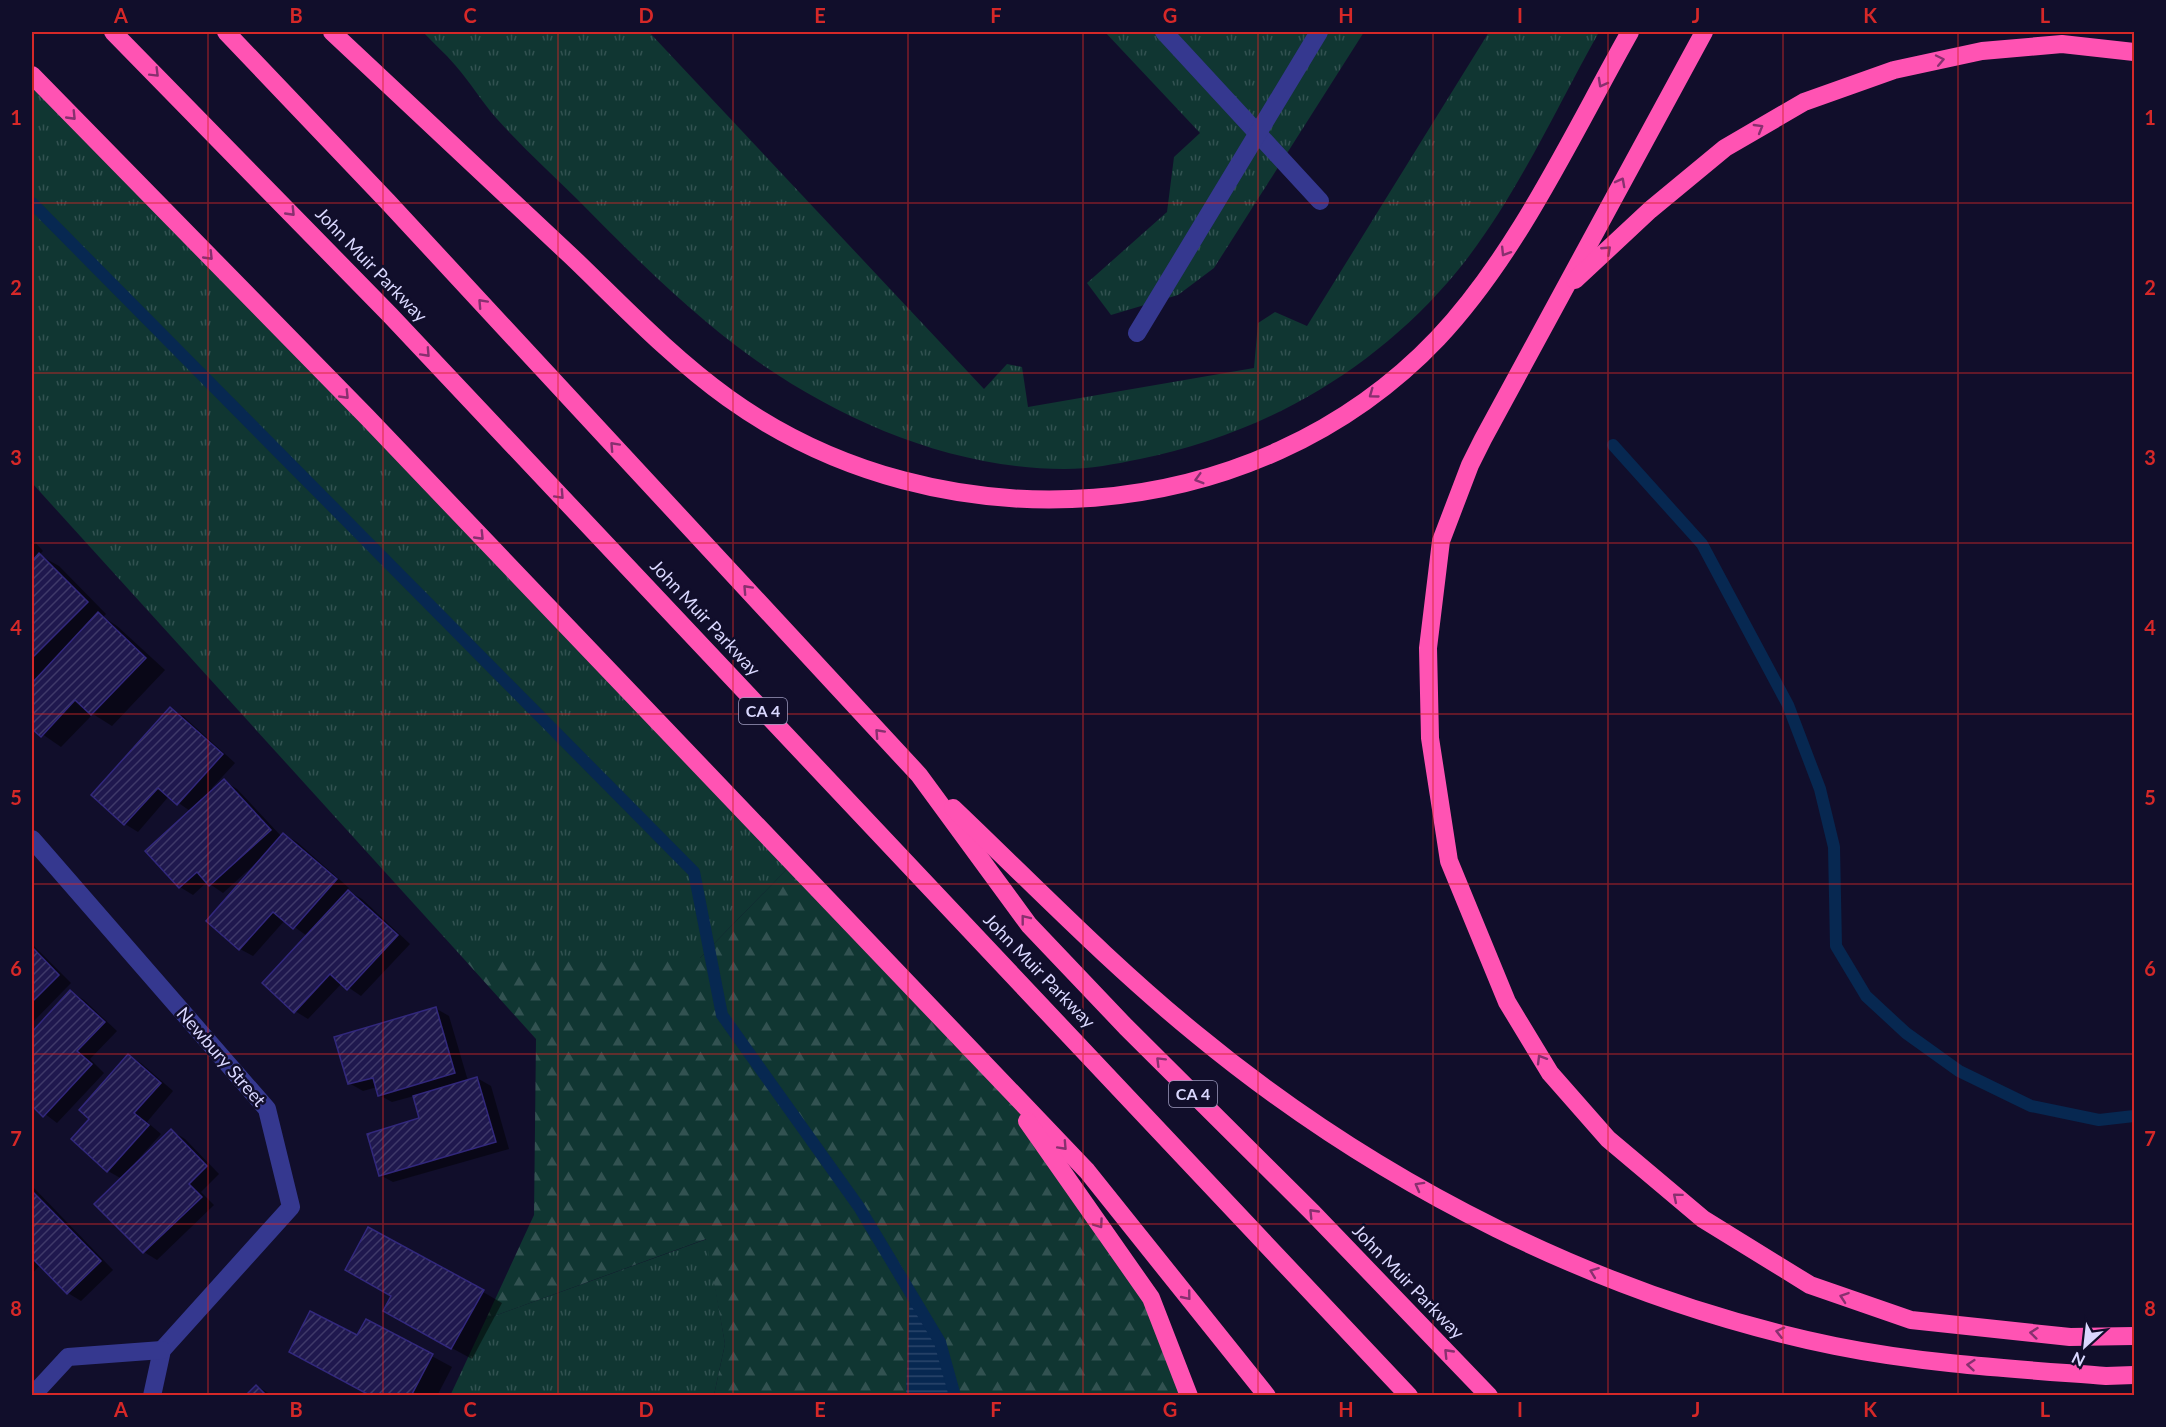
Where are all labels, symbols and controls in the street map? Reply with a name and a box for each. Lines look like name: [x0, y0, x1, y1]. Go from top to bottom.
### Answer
text: A: [113, 3, 128, 27]
text: B: [289, 3, 303, 27]
text: C: [463, 3, 477, 27]
text: D: [638, 3, 654, 27]
text: E: [814, 3, 826, 27]
text: F: [990, 3, 1002, 27]
text: G: [1163, 3, 1177, 27]
text: H: [1338, 3, 1354, 27]
text: I: [1517, 3, 1523, 27]
text: J: [1692, 3, 1700, 27]
text: K: [1863, 3, 1877, 27]
text: L: [2040, 3, 2051, 27]
one-way arrow: [1935, 55, 1945, 68]
one-way arrow: [147, 65, 158, 76]
one-way arrow: [1597, 76, 1609, 87]
text: 1: [10, 105, 22, 129]
text: 1: [2144, 105, 2156, 129]
one-way arrow: [65, 109, 76, 120]
one-way arrow: [1753, 124, 1763, 135]
one-way arrow: [1614, 178, 1625, 188]
street label: John Muir Parkway: [311, 202, 433, 327]
one-way arrow: [284, 206, 295, 216]
one-way arrow: [1500, 246, 1512, 256]
one-way arrow: [1601, 246, 1611, 257]
one-way arrow: [202, 249, 213, 259]
text: 2: [10, 275, 22, 299]
text: 2: [2144, 275, 2156, 299]
one-way arrow: [478, 299, 489, 310]
one-way arrow: [419, 346, 430, 357]
one-way arrow: [338, 387, 349, 398]
one-way arrow: [1369, 387, 1380, 398]
one-way arrow: [610, 443, 621, 453]
text: 3: [10, 445, 22, 469]
text: 3: [2144, 445, 2156, 469]
one-way arrow: [1194, 472, 1205, 484]
one-way arrow: [552, 488, 563, 499]
one-way arrow: [473, 528, 484, 539]
street label: John Muir Parkway: [646, 555, 766, 681]
one-way arrow: [743, 586, 754, 597]
text: 4: [10, 615, 22, 639]
text: 4: [2144, 615, 2156, 639]
road number: CA 4: [739, 698, 787, 724]
one-way arrow: [875, 729, 886, 739]
text: 5: [10, 785, 22, 809]
text: 5: [2144, 785, 2156, 809]
street label: John Muir Parkway: [979, 908, 1101, 1033]
one-way arrow: [1022, 915, 1033, 926]
text: 6: [10, 956, 22, 980]
text: 6: [2144, 956, 2156, 980]
street label: Newbury Street: [173, 1002, 271, 1111]
one-way arrow: [1537, 1055, 1548, 1065]
one-way arrow: [1156, 1057, 1167, 1068]
road number: CA 4: [1169, 1081, 1217, 1107]
text: 7: [10, 1126, 22, 1150]
text: 7: [2144, 1126, 2156, 1150]
one-way arrow: [1056, 1139, 1067, 1149]
one-way arrow: [1415, 1182, 1425, 1194]
one-way arrow: [1673, 1194, 1684, 1205]
one-way arrow: [1309, 1210, 1320, 1221]
one-way arrow: [1092, 1218, 1103, 1229]
street label: John Muir Parkway: [1348, 1219, 1470, 1344]
one-way arrow: [1589, 1267, 1600, 1279]
one-way arrow: [1180, 1289, 1191, 1300]
one-way arrow: [1839, 1291, 1850, 1304]
text: 8: [10, 1296, 22, 1320]
text: 8: [2144, 1296, 2156, 1320]
north arrow: [2055, 1316, 2115, 1376]
one-way arrow: [1775, 1326, 1785, 1339]
one-way arrow: [2030, 1327, 2039, 1340]
text: N: [2068, 1349, 2088, 1371]
one-way arrow: [1444, 1350, 1455, 1360]
one-way arrow: [1967, 1359, 1976, 1372]
text: A: [113, 1397, 128, 1421]
text: B: [289, 1397, 303, 1421]
text: C: [463, 1397, 477, 1421]
text: D: [638, 1397, 654, 1421]
text: E: [814, 1397, 826, 1421]
text: F: [990, 1397, 1002, 1421]
text: G: [1163, 1397, 1177, 1421]
text: H: [1338, 1397, 1354, 1421]
text: I: [1517, 1397, 1523, 1421]
text: J: [1692, 1397, 1700, 1421]
text: K: [1863, 1397, 1877, 1421]
text: L: [2040, 1397, 2051, 1421]

